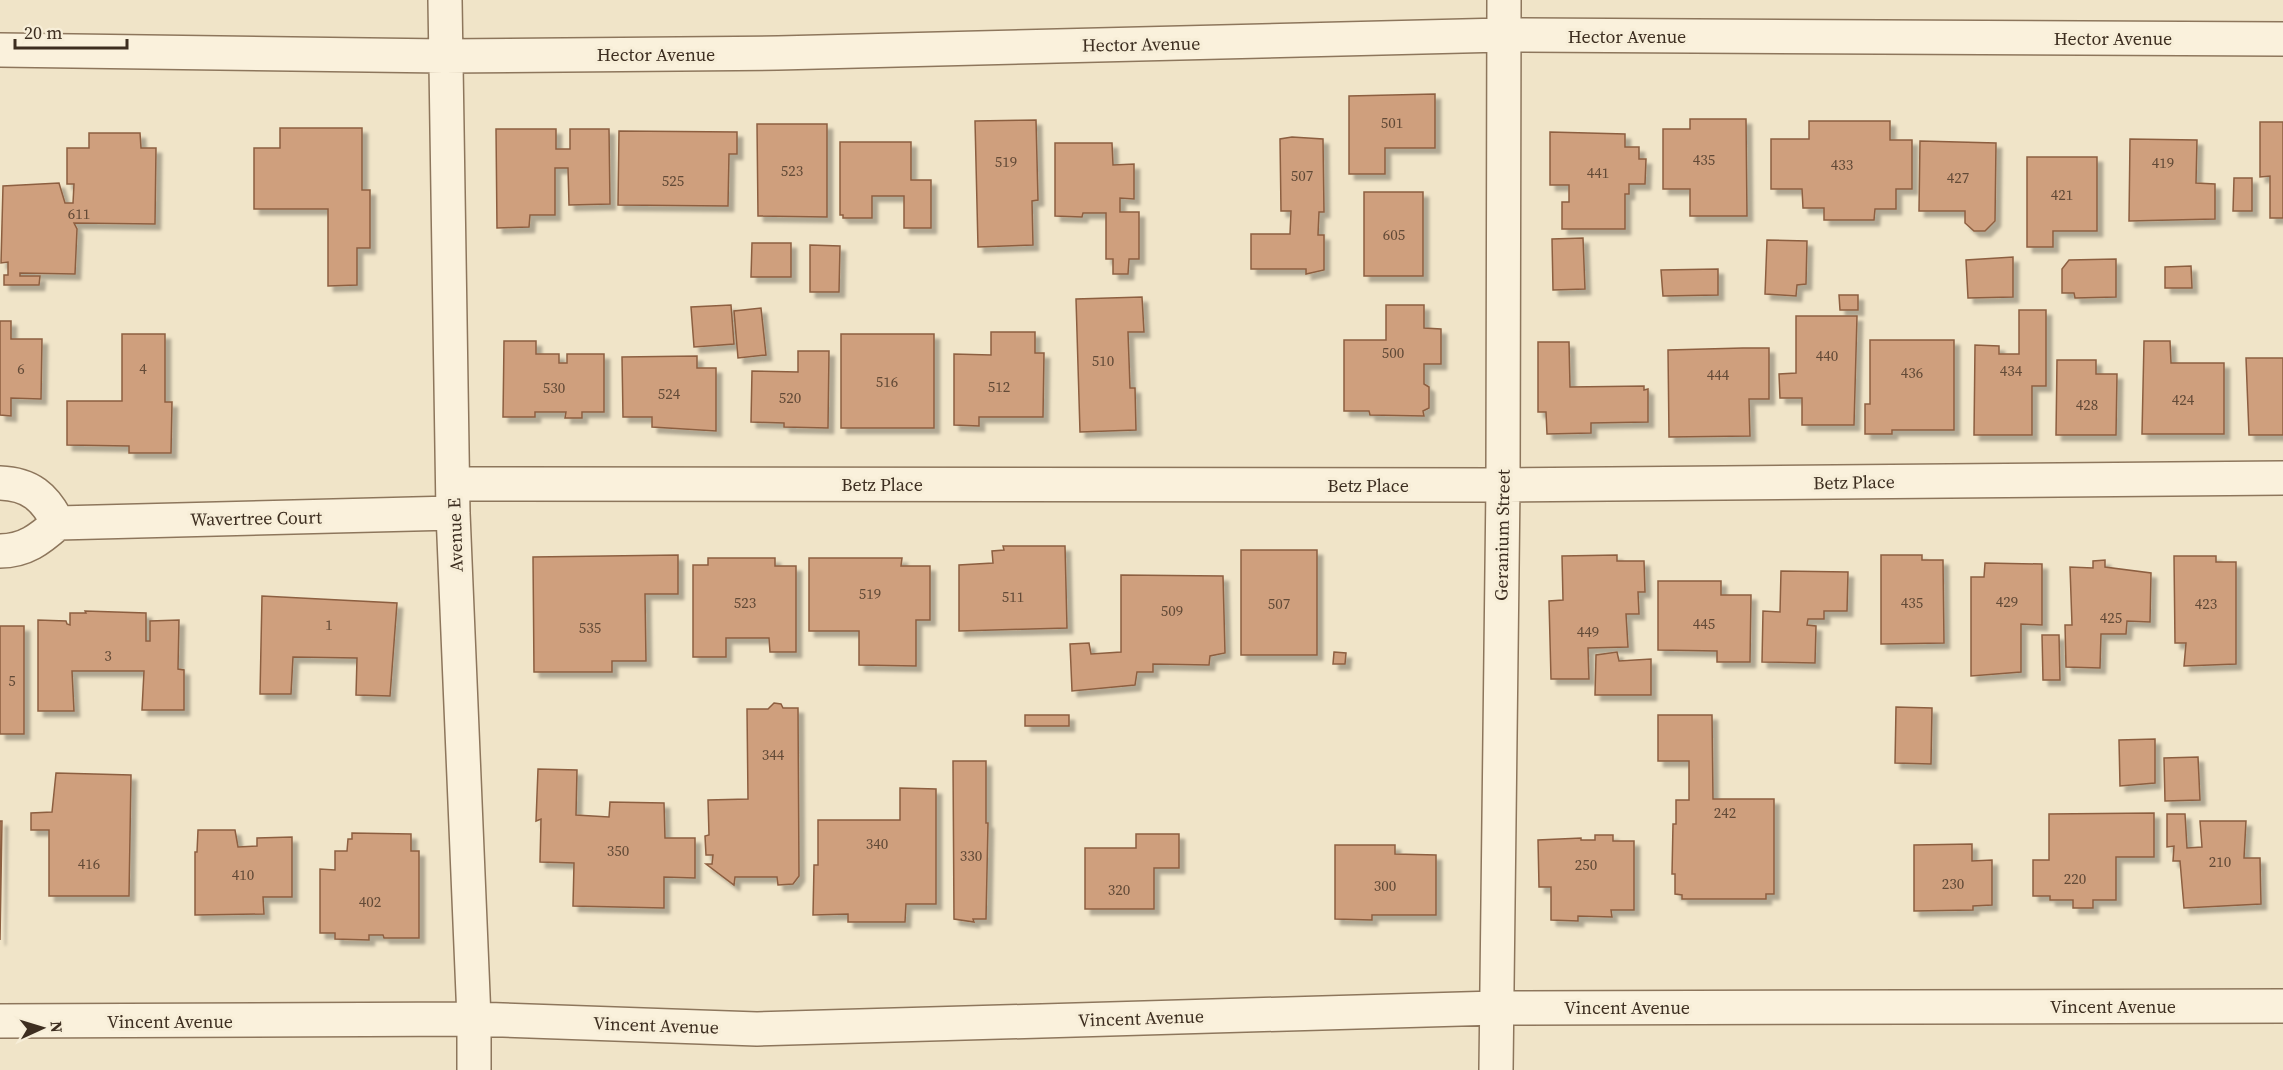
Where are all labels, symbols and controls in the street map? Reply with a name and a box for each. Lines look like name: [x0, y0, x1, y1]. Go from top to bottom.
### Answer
scale bar: [15, 12, 128, 50]
text: 20 m: [24, 20, 62, 45]
street label: Hector Avenue: [1568, 24, 1686, 49]
street label: Hector Avenue: [2054, 26, 2172, 51]
street label: Hector Avenue: [1082, 30, 1200, 58]
street label: Hector Avenue: [597, 42, 715, 67]
house number: 501: [1381, 112, 1403, 133]
house number: 435: [1693, 149, 1715, 170]
house number: 519: [995, 151, 1017, 172]
house number: 419: [2152, 152, 2174, 173]
house number: 433: [1831, 154, 1853, 175]
house number: 523: [781, 160, 803, 181]
house number: 441: [1587, 162, 1609, 183]
house number: 507: [1291, 165, 1313, 186]
house number: 427: [1947, 167, 1969, 188]
house number: 525: [662, 170, 684, 191]
house number: 421: [2051, 184, 2073, 205]
house number: 611: [68, 203, 90, 224]
house number: 605: [1383, 224, 1405, 245]
house number: 500: [1382, 342, 1404, 363]
house number: 440: [1816, 345, 1838, 366]
house number: 510: [1092, 350, 1114, 371]
house number: 6: [17, 358, 25, 379]
house number: 4: [139, 358, 147, 379]
house number: 434: [2000, 360, 2023, 381]
house number: 436: [1901, 362, 1923, 383]
house number: 444: [1707, 364, 1730, 385]
house number: 516: [876, 371, 898, 392]
house number: 512: [988, 376, 1010, 397]
house number: 530: [543, 377, 565, 398]
house number: 524: [658, 383, 681, 404]
house number: 520: [779, 387, 801, 408]
house number: 424: [2172, 389, 2195, 410]
house number: 428: [2076, 394, 2098, 415]
street label: Geranium Street: [1488, 469, 1516, 601]
street label: Betz Place: [1813, 469, 1895, 495]
street label: Betz Place: [841, 472, 923, 497]
street label: Betz Place: [1327, 473, 1409, 498]
street label: Avenue E: [441, 497, 469, 572]
street label: Wavertree Court: [190, 504, 322, 532]
house number: 519: [859, 583, 881, 604]
house number: 511: [1002, 586, 1024, 607]
house number: 429: [1996, 591, 2018, 612]
house number: 523: [734, 592, 756, 613]
house number: 435: [1901, 592, 1923, 613]
house number: 507: [1268, 593, 1290, 614]
house number: 423: [2195, 593, 2217, 614]
house number: 509: [1161, 600, 1183, 621]
house number: 425: [2100, 607, 2122, 628]
house number: 445: [1693, 613, 1715, 634]
house number: 1: [325, 614, 333, 635]
house number: 535: [579, 617, 601, 638]
house number: 449: [1577, 621, 1599, 642]
house number: 3: [104, 645, 112, 666]
house number: 5: [8, 670, 16, 691]
house number: 344: [762, 744, 785, 765]
house number: 242: [1714, 802, 1736, 823]
house number: 340: [866, 833, 888, 854]
house number: 350: [607, 840, 629, 861]
house number: 330: [960, 845, 982, 866]
house number: 210: [2209, 851, 2231, 872]
house number: 416: [78, 853, 100, 874]
house number: 250: [1575, 854, 1597, 875]
house number: 410: [232, 864, 254, 885]
house number: 220: [2064, 868, 2086, 889]
house number: 230: [1942, 873, 1964, 894]
house number: 300: [1374, 875, 1396, 896]
house number: 320: [1108, 879, 1130, 900]
house number: 402: [359, 891, 381, 912]
street label: Vincent Avenue: [2050, 994, 2176, 1019]
street label: Vincent Avenue: [1564, 995, 1690, 1020]
north arrow: [12, 998, 72, 1058]
street label: Vincent Avenue: [1078, 1003, 1204, 1033]
street label: Vincent Avenue: [107, 1009, 233, 1034]
street label: Vincent Avenue: [593, 1010, 719, 1040]
text: N: [46, 1020, 68, 1034]

